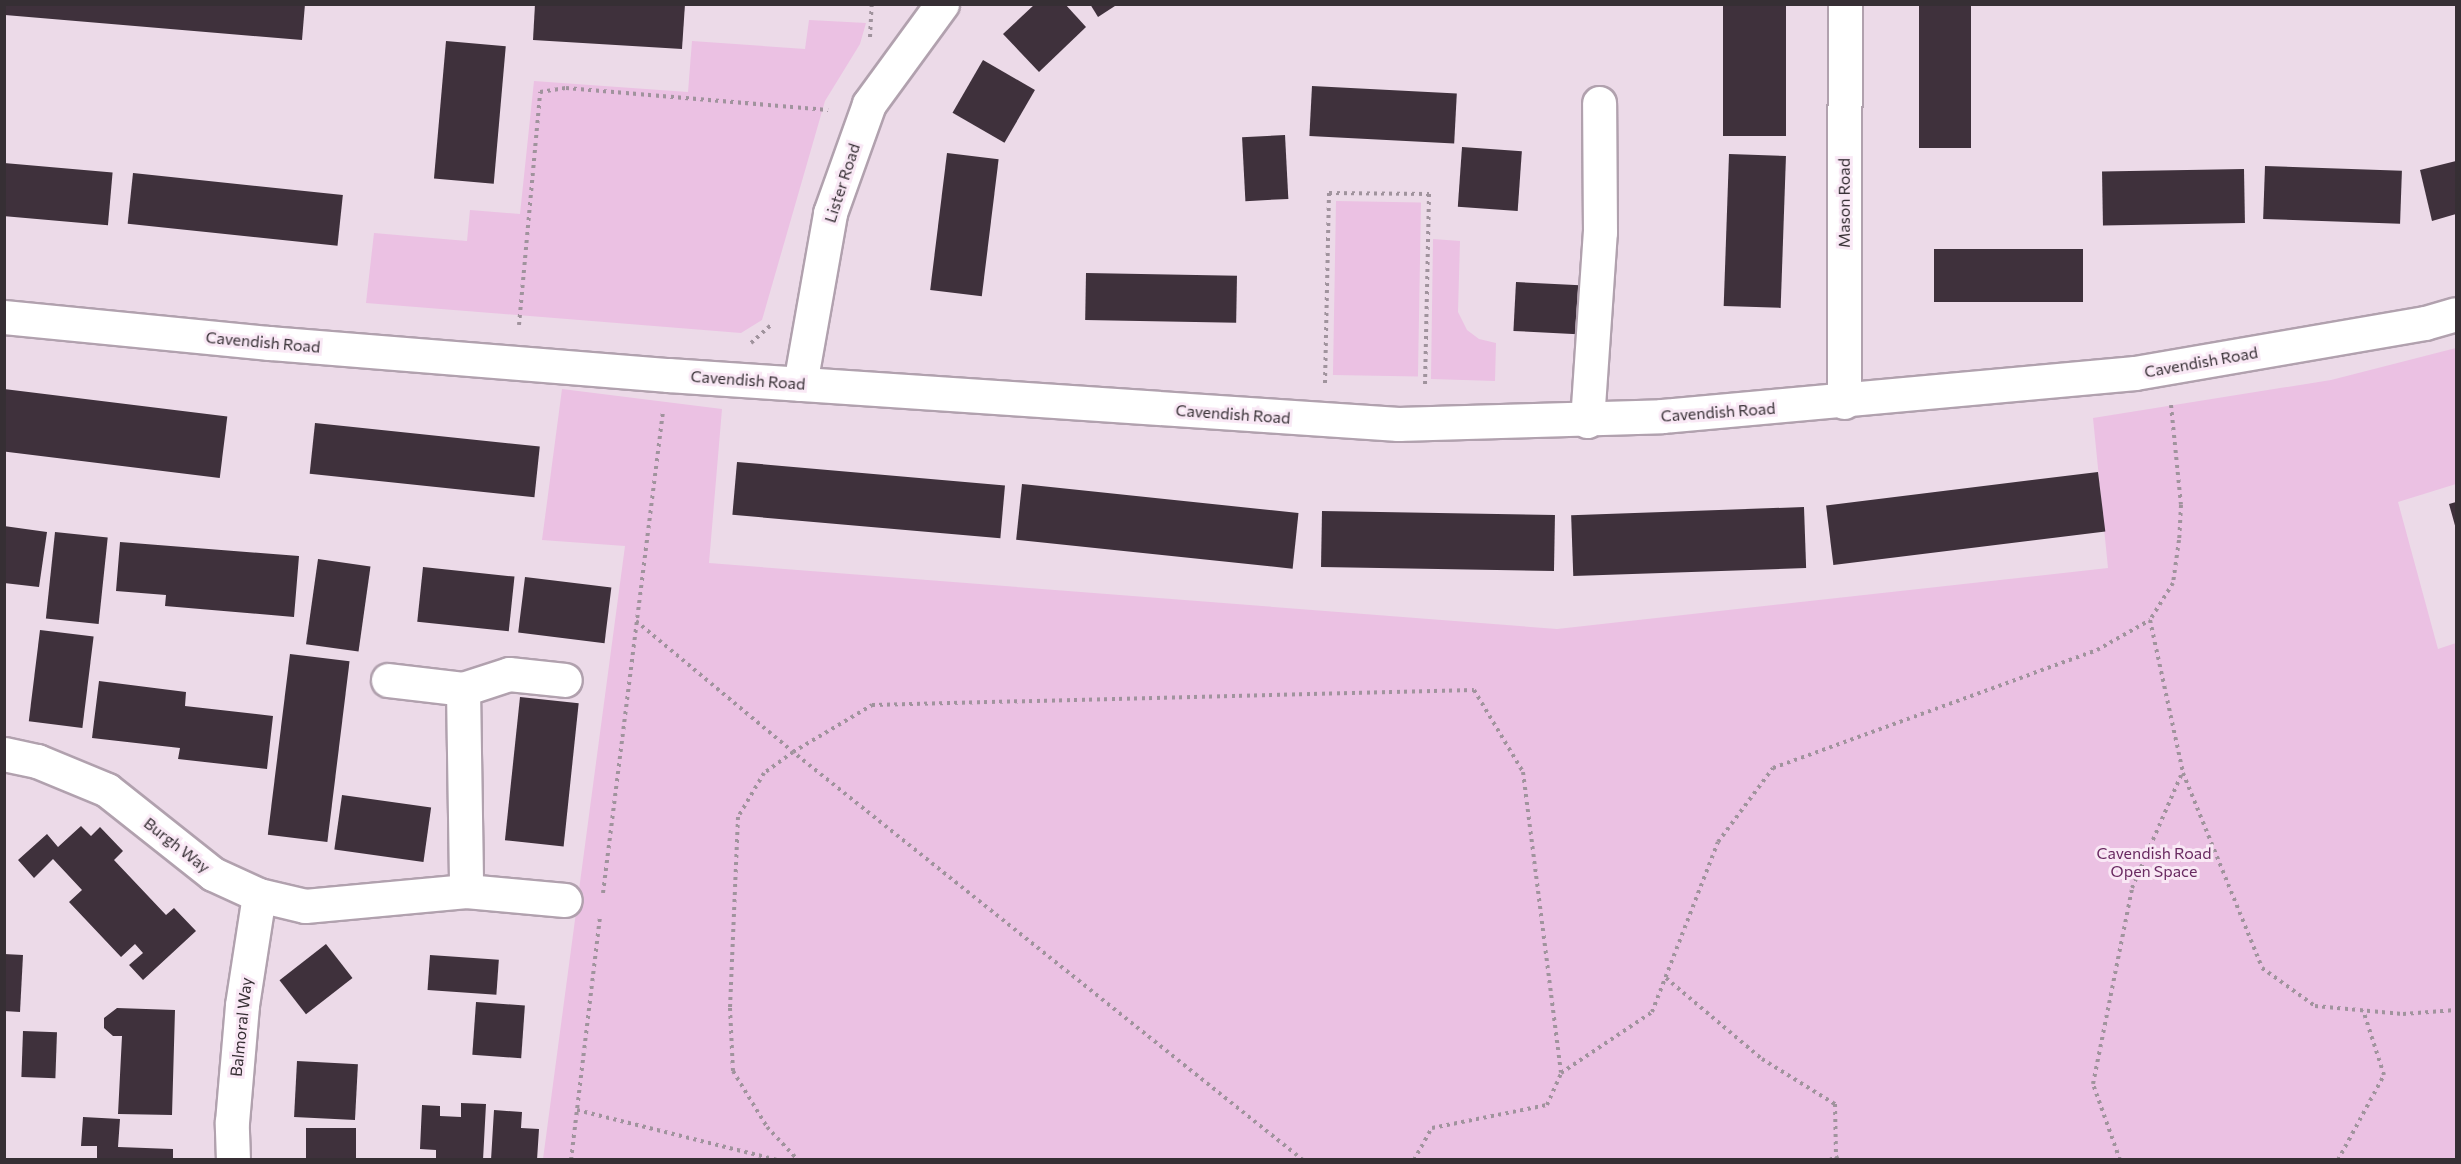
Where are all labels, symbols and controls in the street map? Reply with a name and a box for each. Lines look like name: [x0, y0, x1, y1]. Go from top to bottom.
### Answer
street label: Lister Road: [820, 141, 864, 225]
street label: Mason Road: [1834, 158, 1854, 248]
street label: Cavendish Road: [205, 327, 321, 357]
street label: Cavendish Road: [2143, 343, 2259, 381]
street label: Cavendish Road: [690, 366, 806, 394]
street label: Cavendish Road: [1660, 398, 1776, 426]
street label: Cavendish Road: [1175, 400, 1291, 428]
street label: Burgh Way: [140, 813, 214, 877]
park label: Cavendish Road Open Space: [2097, 843, 2211, 881]
street label: Balmoral Way: [226, 976, 256, 1078]

